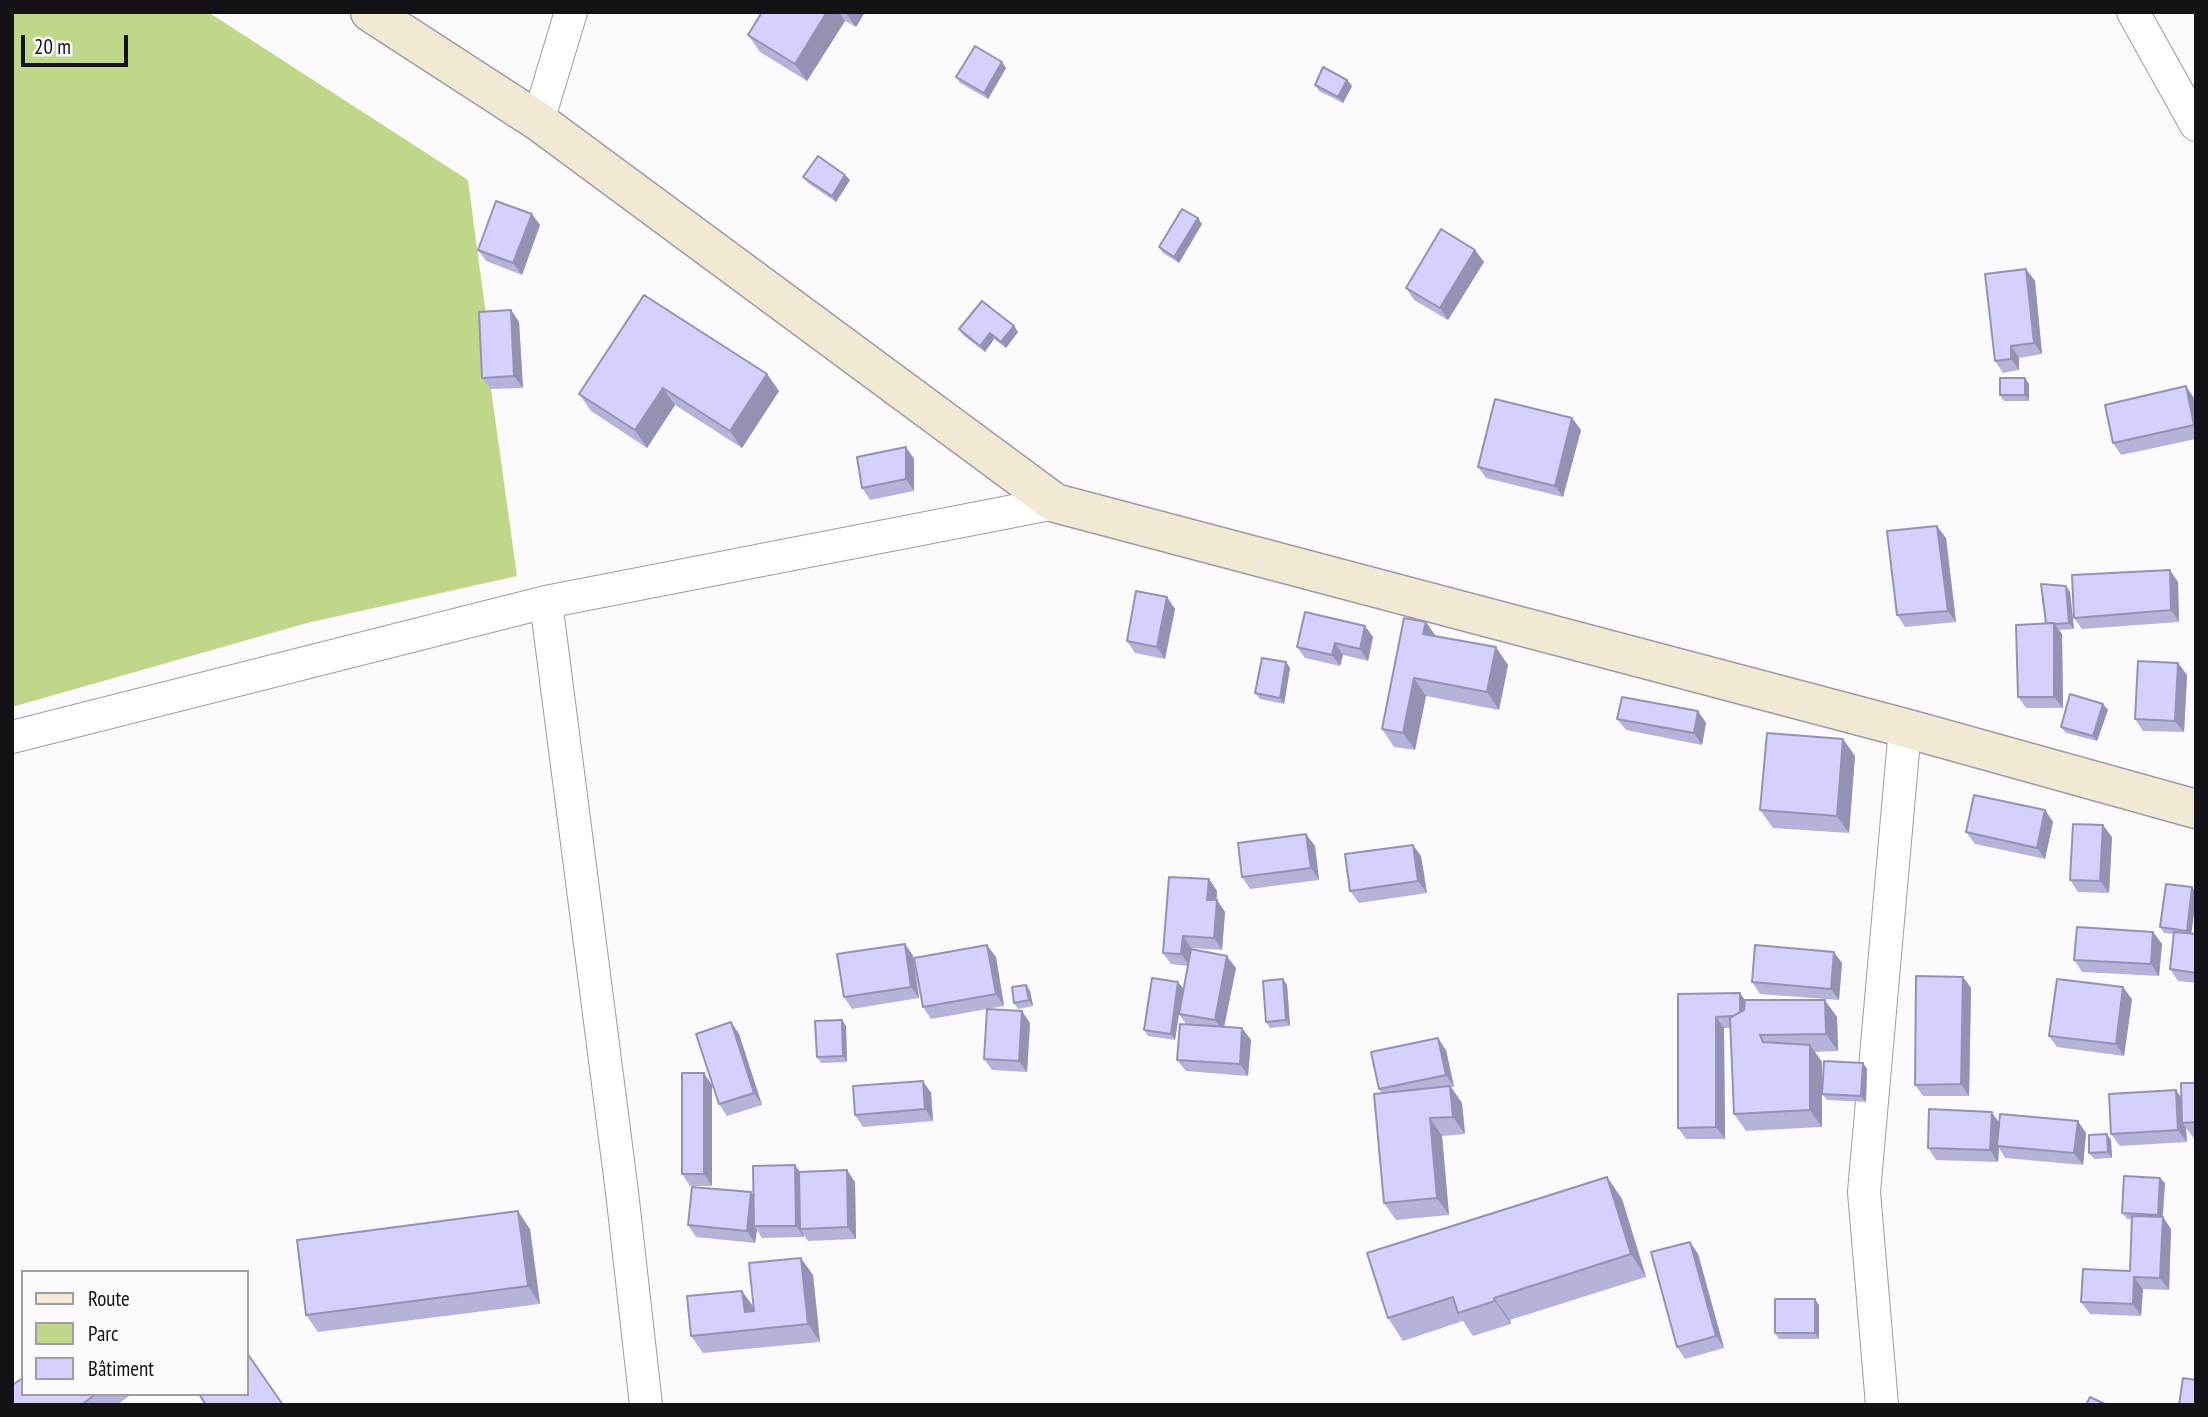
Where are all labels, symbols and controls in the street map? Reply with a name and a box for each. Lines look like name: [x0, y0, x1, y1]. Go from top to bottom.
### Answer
scale bar: [24, 21, 131, 65]
text: 20 m: [34, 33, 71, 60]
legend: [21, 1270, 248, 1396]
text: Route: [88, 1285, 130, 1312]
text: Parc: [88, 1320, 119, 1347]
text: Bâtiment: [88, 1355, 154, 1382]

